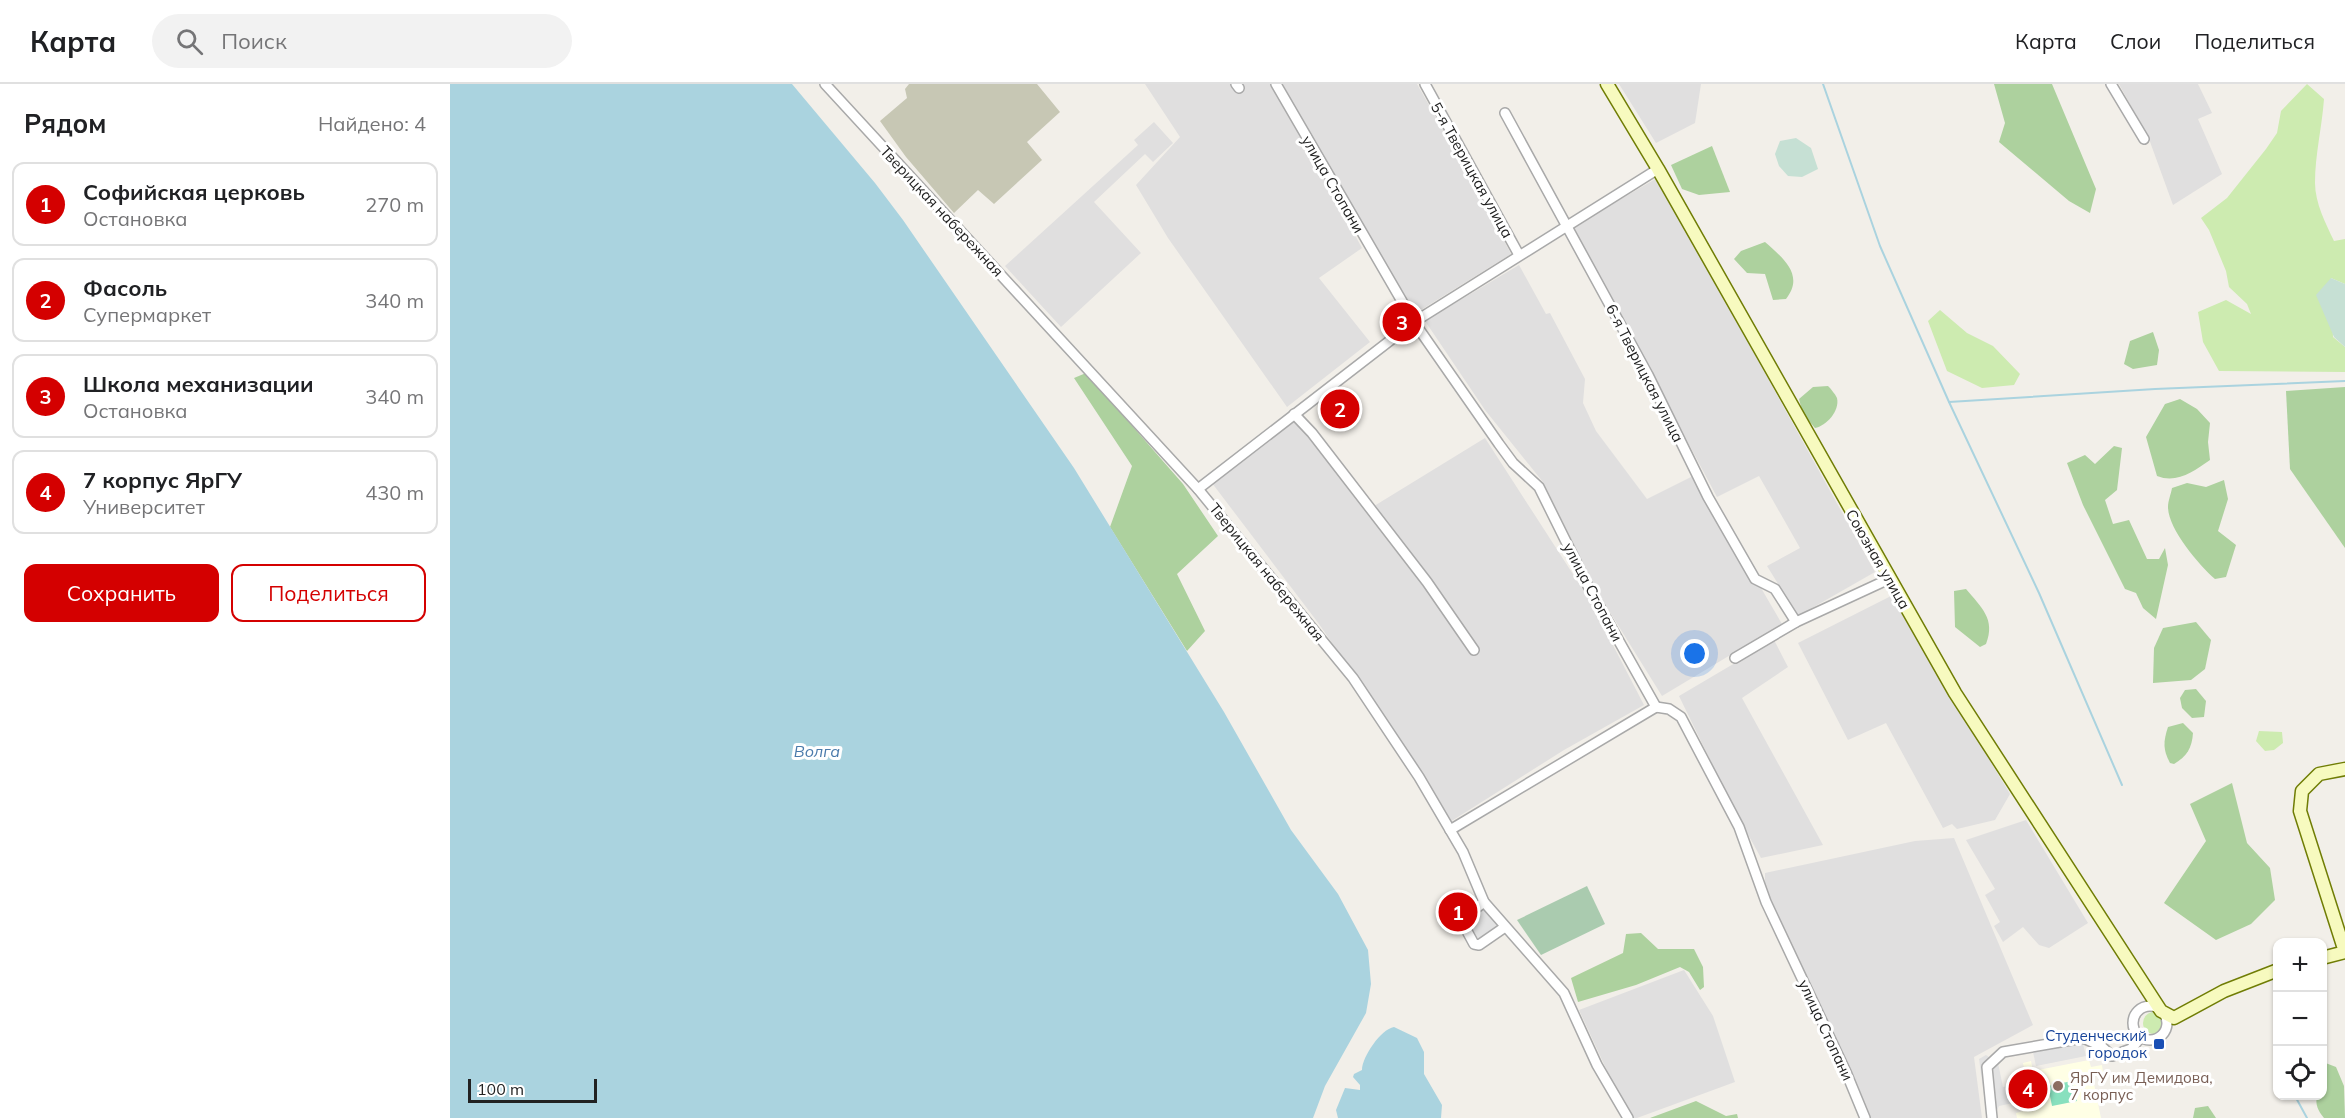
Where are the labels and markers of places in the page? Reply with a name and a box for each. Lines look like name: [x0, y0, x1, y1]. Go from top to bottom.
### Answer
pin: 3: [1382, 300, 1422, 344]
pin: 2: [1320, 386, 1360, 432]
pin: 1: [1438, 890, 1478, 934]
place label: Студенческий городок: [2045, 1026, 2148, 1062]
marker: Студенческий городок: [2152, 1037, 2166, 1051]
pin: 4: [2008, 1066, 2048, 1112]
place label: ЯрГУ им Демидова, 7 корпус: [2070, 1068, 2213, 1104]
marker: ЯрГУ им Демидова, 7 корпус: [2051, 1079, 2065, 1093]

